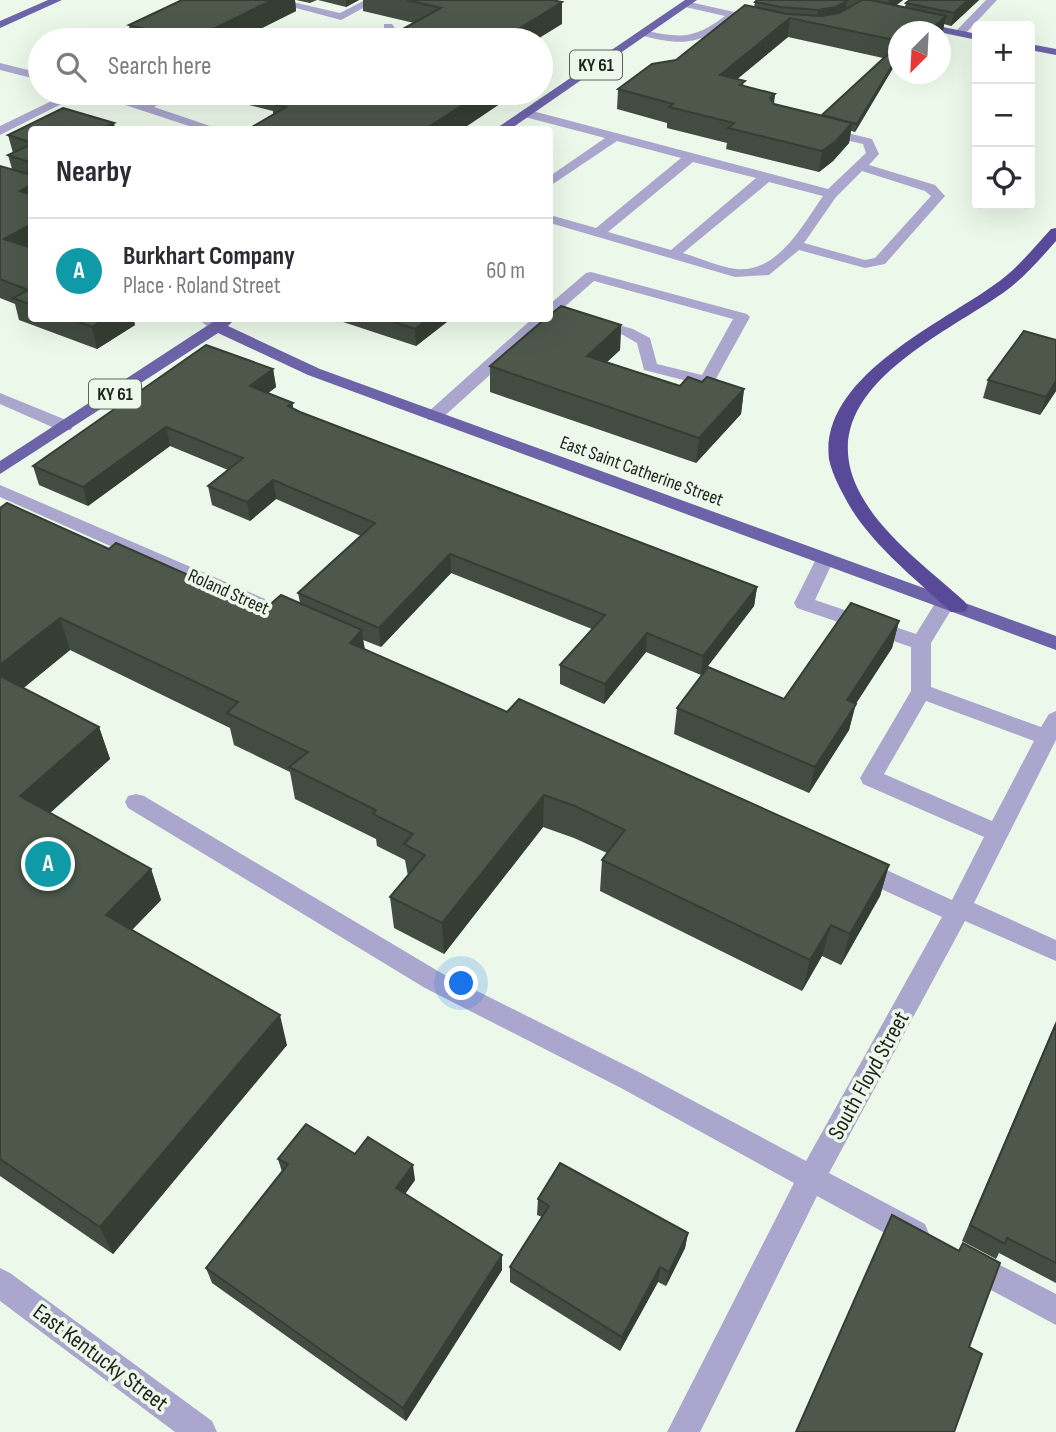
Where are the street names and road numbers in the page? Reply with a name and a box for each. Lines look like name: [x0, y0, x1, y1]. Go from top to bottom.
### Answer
road number: KY 61: [570, 51, 622, 80]
road number: KY 61: [89, 380, 141, 408]
street label: East Saint Catherine Street: [557, 431, 727, 512]
street label: Roland Street: [184, 564, 273, 621]
street label: South Floyd Street: [822, 1006, 916, 1145]
street label: East Kentucky Street: [27, 1298, 173, 1418]

